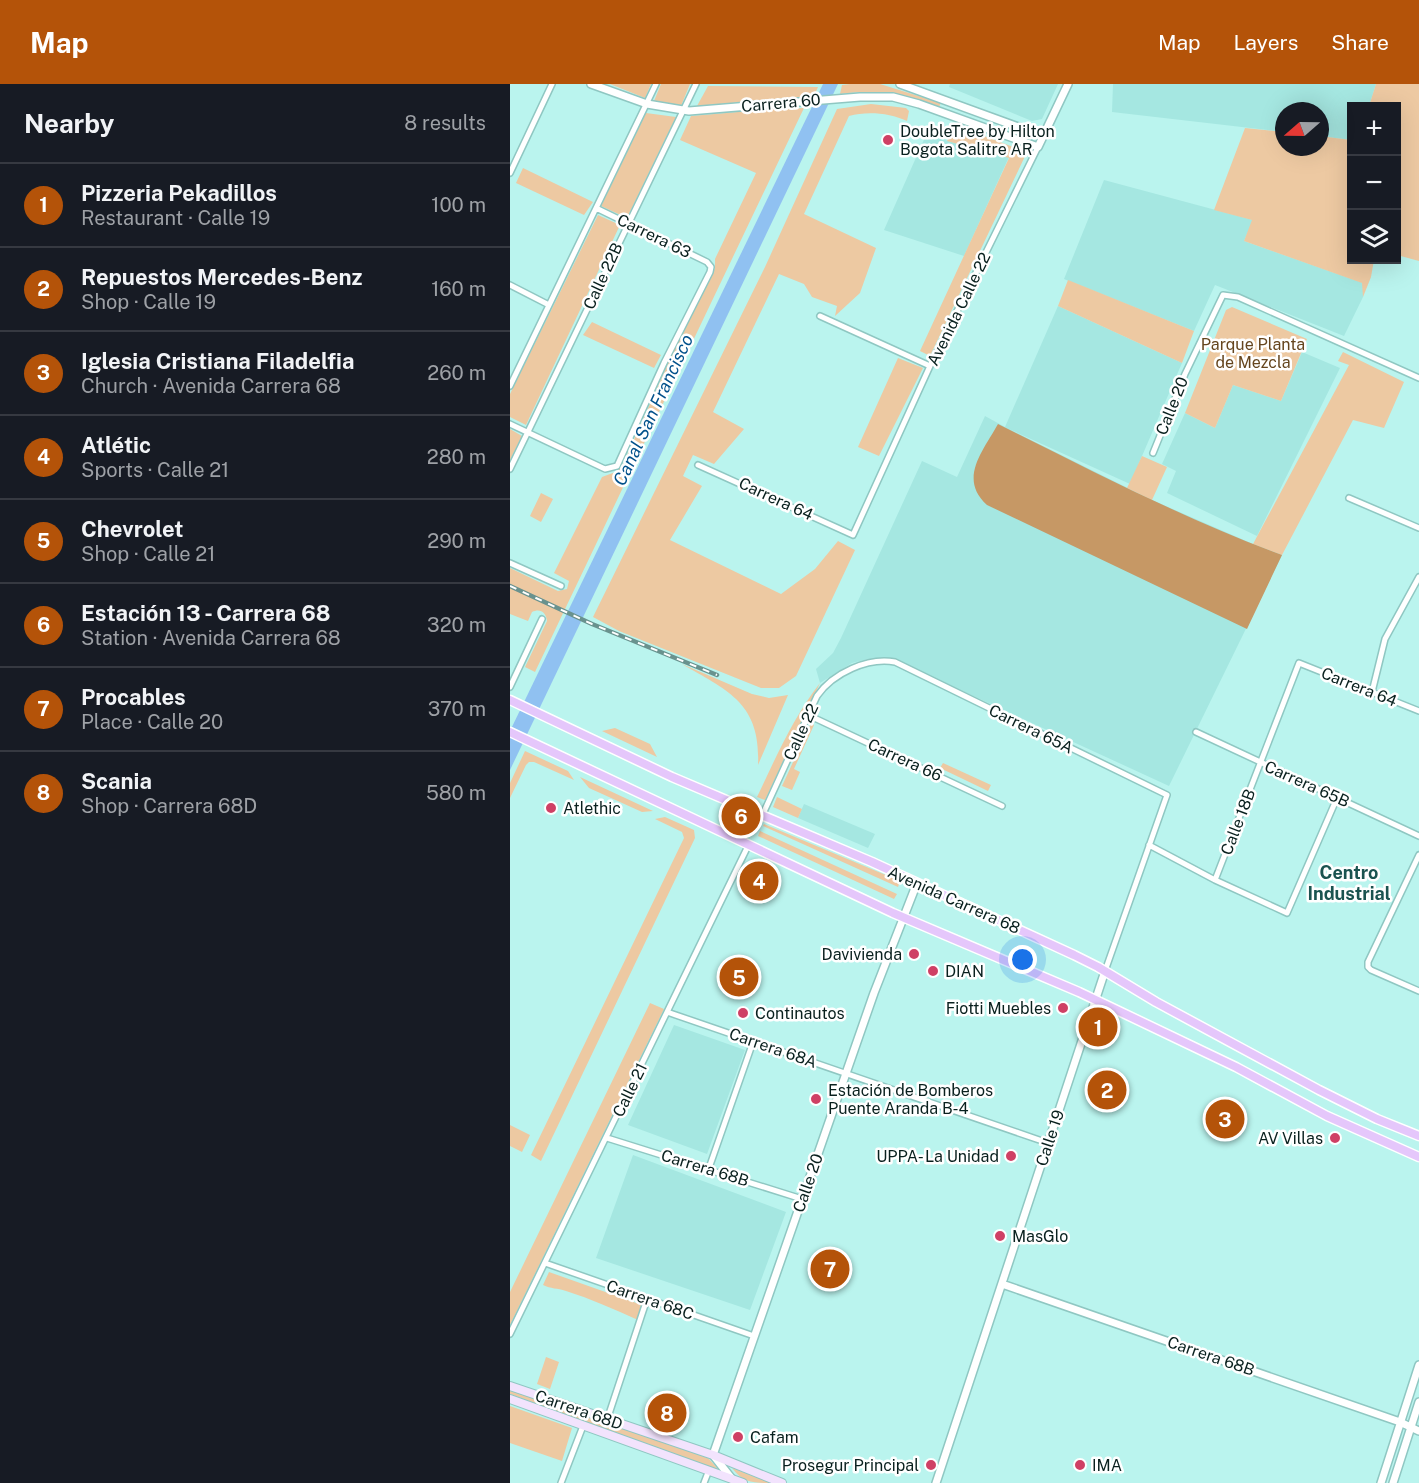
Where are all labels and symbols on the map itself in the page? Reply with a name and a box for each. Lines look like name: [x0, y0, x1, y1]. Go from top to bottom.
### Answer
street label: Carrera 60: [741, 90, 822, 116]
north arrow: [1275, 102, 1329, 156]
place label: DoubleTree by Hilton Bogota Salitre AR: [900, 122, 1055, 159]
marker: DoubleTree by Hilton Bogota Salitre AR: [881, 133, 895, 147]
street label: Carrera 63: [614, 210, 694, 262]
street label: Calle 22B: [579, 240, 627, 312]
street label: Avenida Calle 22: [923, 249, 995, 369]
water label: Canal San Francisco: [609, 331, 697, 489]
park label: Parque Planta de Mezcla: [1201, 335, 1305, 372]
street label: Calle 20: [1152, 374, 1192, 438]
street label: Carrera 64: [736, 474, 816, 524]
street label: Carrera 64: [1318, 663, 1400, 711]
street label: Calle 22: [780, 700, 822, 764]
street label: Carrera 65A: [986, 700, 1076, 758]
street label: Carrera 66: [865, 735, 945, 785]
street label: Carrera 65B: [1262, 757, 1352, 811]
street label: Calle 18B: [1217, 786, 1259, 858]
pin: 6: [722, 794, 760, 838]
place label: Atlethic: [563, 799, 621, 818]
marker: Atlethic: [544, 801, 558, 815]
pin: 4: [740, 858, 778, 904]
street label: Avenida Carrera 68: [885, 862, 1023, 938]
district label: Centro Industrial: [1307, 862, 1391, 904]
place label: Davivienda: [822, 945, 902, 964]
your location: [1008, 945, 1037, 974]
marker: Davivienda: [907, 947, 921, 961]
pin: 5: [720, 954, 758, 1000]
place label: DIAN: [945, 962, 984, 981]
marker: DIAN: [926, 964, 940, 978]
place label: Fiotti Muebles: [946, 999, 1051, 1018]
marker: Fiotti Muebles: [1056, 1001, 1070, 1015]
place label: Continautos: [755, 1004, 845, 1023]
pin: 1: [1078, 1004, 1118, 1050]
marker: Continautos: [736, 1006, 750, 1020]
street label: Carrera 68A: [727, 1024, 819, 1072]
street label: Calle 21: [609, 1060, 651, 1120]
pin: 2: [1088, 1068, 1126, 1112]
place label: Estación de Bomberos Puente Aranda B-4: [828, 1081, 993, 1118]
marker: Estación de Bomberos Puente Aranda B-4: [809, 1092, 823, 1106]
pin: 3: [1206, 1096, 1244, 1142]
street label: Calle 19: [1032, 1107, 1068, 1169]
place label: AV Villas: [1258, 1129, 1323, 1148]
marker: AV Villas: [1328, 1131, 1342, 1145]
street label: Carrera 68B: [659, 1146, 751, 1190]
place label: UPPA- La Unidad: [876, 1147, 999, 1166]
marker: UPPA- La Unidad: [1004, 1149, 1018, 1163]
street label: Calle 20: [789, 1151, 827, 1215]
place label: MasGlo: [1012, 1227, 1068, 1246]
marker: MasGlo: [993, 1229, 1007, 1243]
pin: 7: [810, 1246, 850, 1292]
street label: Carrera 68C: [604, 1276, 696, 1324]
street label: Carrera 68B: [1165, 1332, 1257, 1380]
street label: Carrera 68D: [533, 1386, 625, 1434]
pin: 8: [648, 1390, 686, 1436]
place label: Cafam: [750, 1428, 799, 1447]
marker: Cafam: [731, 1430, 745, 1444]
place label: Prosegur Principal: [782, 1456, 919, 1475]
place label: IMA: [1092, 1456, 1122, 1475]
marker: Prosegur Principal: [924, 1458, 938, 1472]
marker: IMA: [1073, 1458, 1087, 1472]

